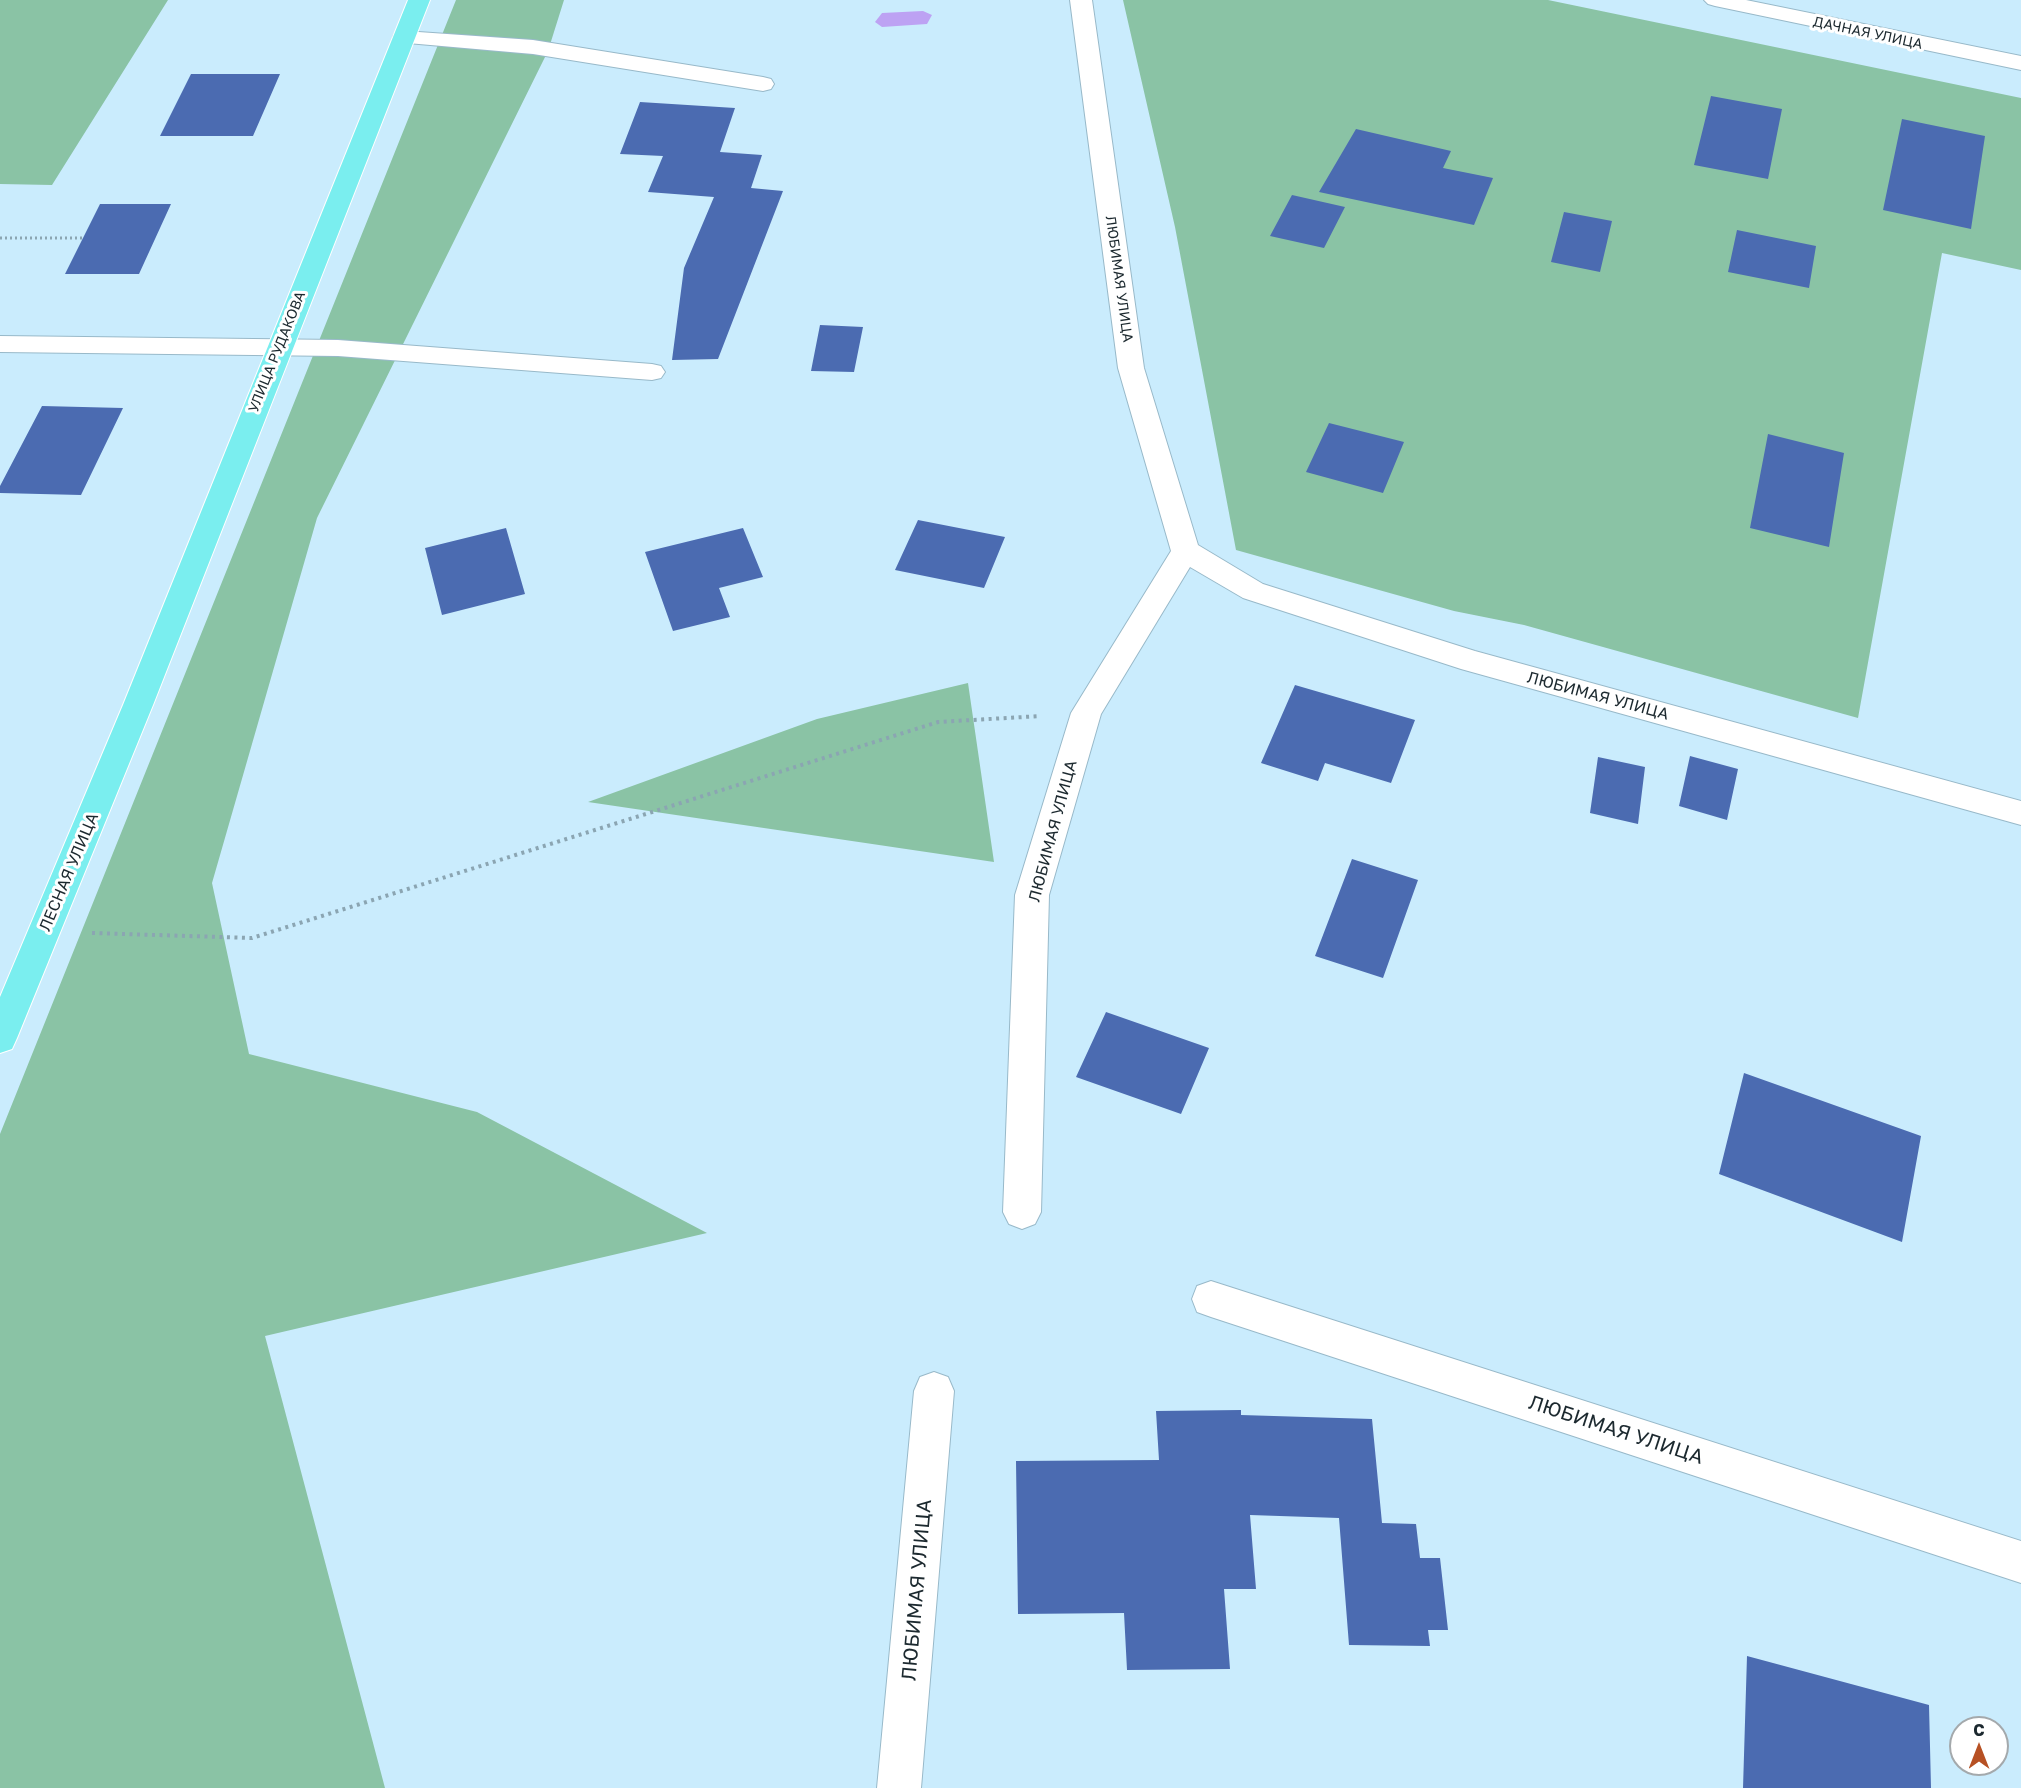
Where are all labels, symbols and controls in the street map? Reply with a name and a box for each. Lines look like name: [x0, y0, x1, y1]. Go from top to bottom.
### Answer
street label: ДАЧНАЯ УЛИЦА: [1812, 13, 1924, 53]
street label: ЛЮБИМАЯ УЛИЦА: [1102, 215, 1136, 343]
street label: УЛИЦА РУДАКОВА: [245, 289, 309, 415]
street label: ЛЮБИМАЯ УЛИЦА: [1525, 668, 1671, 724]
street label: ЛЮБИМАЯ УЛИЦА: [1025, 758, 1081, 904]
street label: ЛЕСНАЯ УЛИЦА: [35, 810, 103, 934]
street label: ЛЮБИМАЯ УЛИЦА: [1526, 1390, 1706, 1470]
street label: ЛЮБИМАЯ УЛИЦА: [897, 1498, 937, 1682]
north arrow: [1949, 1716, 2009, 1776]
text: С: [1973, 1720, 1985, 1740]

